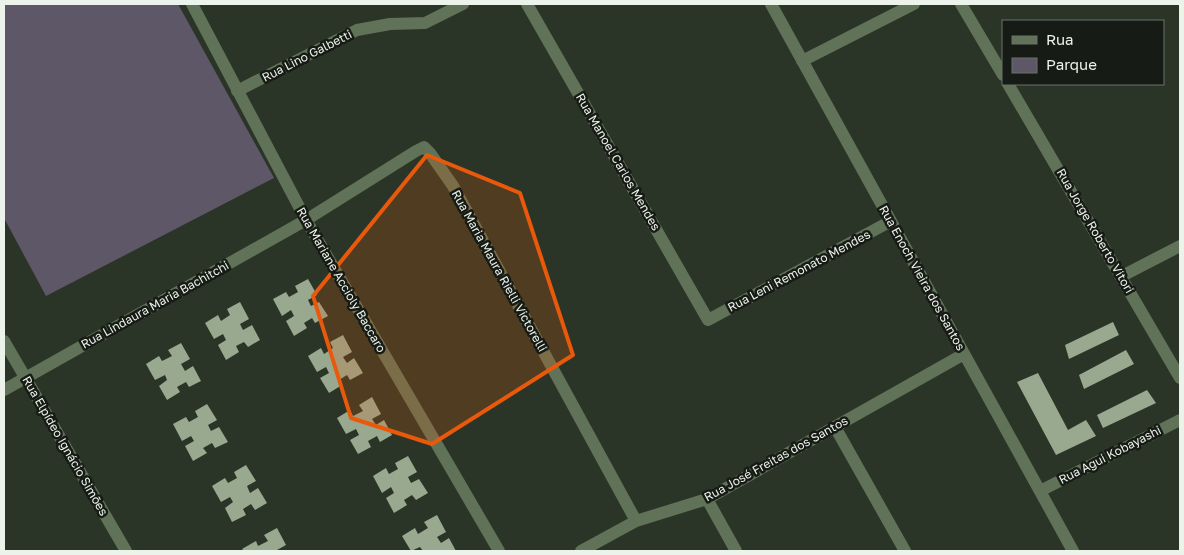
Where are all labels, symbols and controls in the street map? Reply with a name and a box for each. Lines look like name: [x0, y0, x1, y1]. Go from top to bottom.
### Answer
legend: [1002, 20, 1164, 85]
street label: Rua Lino Galbetti: [259, 26, 354, 85]
text: Rua: [1046, 30, 1073, 48]
text: Parque: [1046, 55, 1097, 73]
street label: Rua Manoel Carlos Mendes: [573, 91, 664, 233]
street label: Rua Jorge Roberto Vitori: [1054, 166, 1137, 296]
street label: Rua Maria Maura Rielli Victorelli: [449, 187, 550, 354]
street label: Rua Enoch Vieira dos Santos: [876, 203, 969, 353]
street label: Rua Mariane Accioly Baccaro: [294, 204, 389, 355]
street label: Rua Leni Remonato Mendes: [725, 227, 873, 315]
street label: Rua Lindaura Maria Bachitchi: [78, 258, 231, 352]
street label: Rua Elpídeo Ignácio Simões: [19, 373, 112, 518]
street label: Rua José Freitas dos Santos: [701, 413, 850, 504]
street label: Rua Agui Kobayashi: [1056, 422, 1164, 487]

